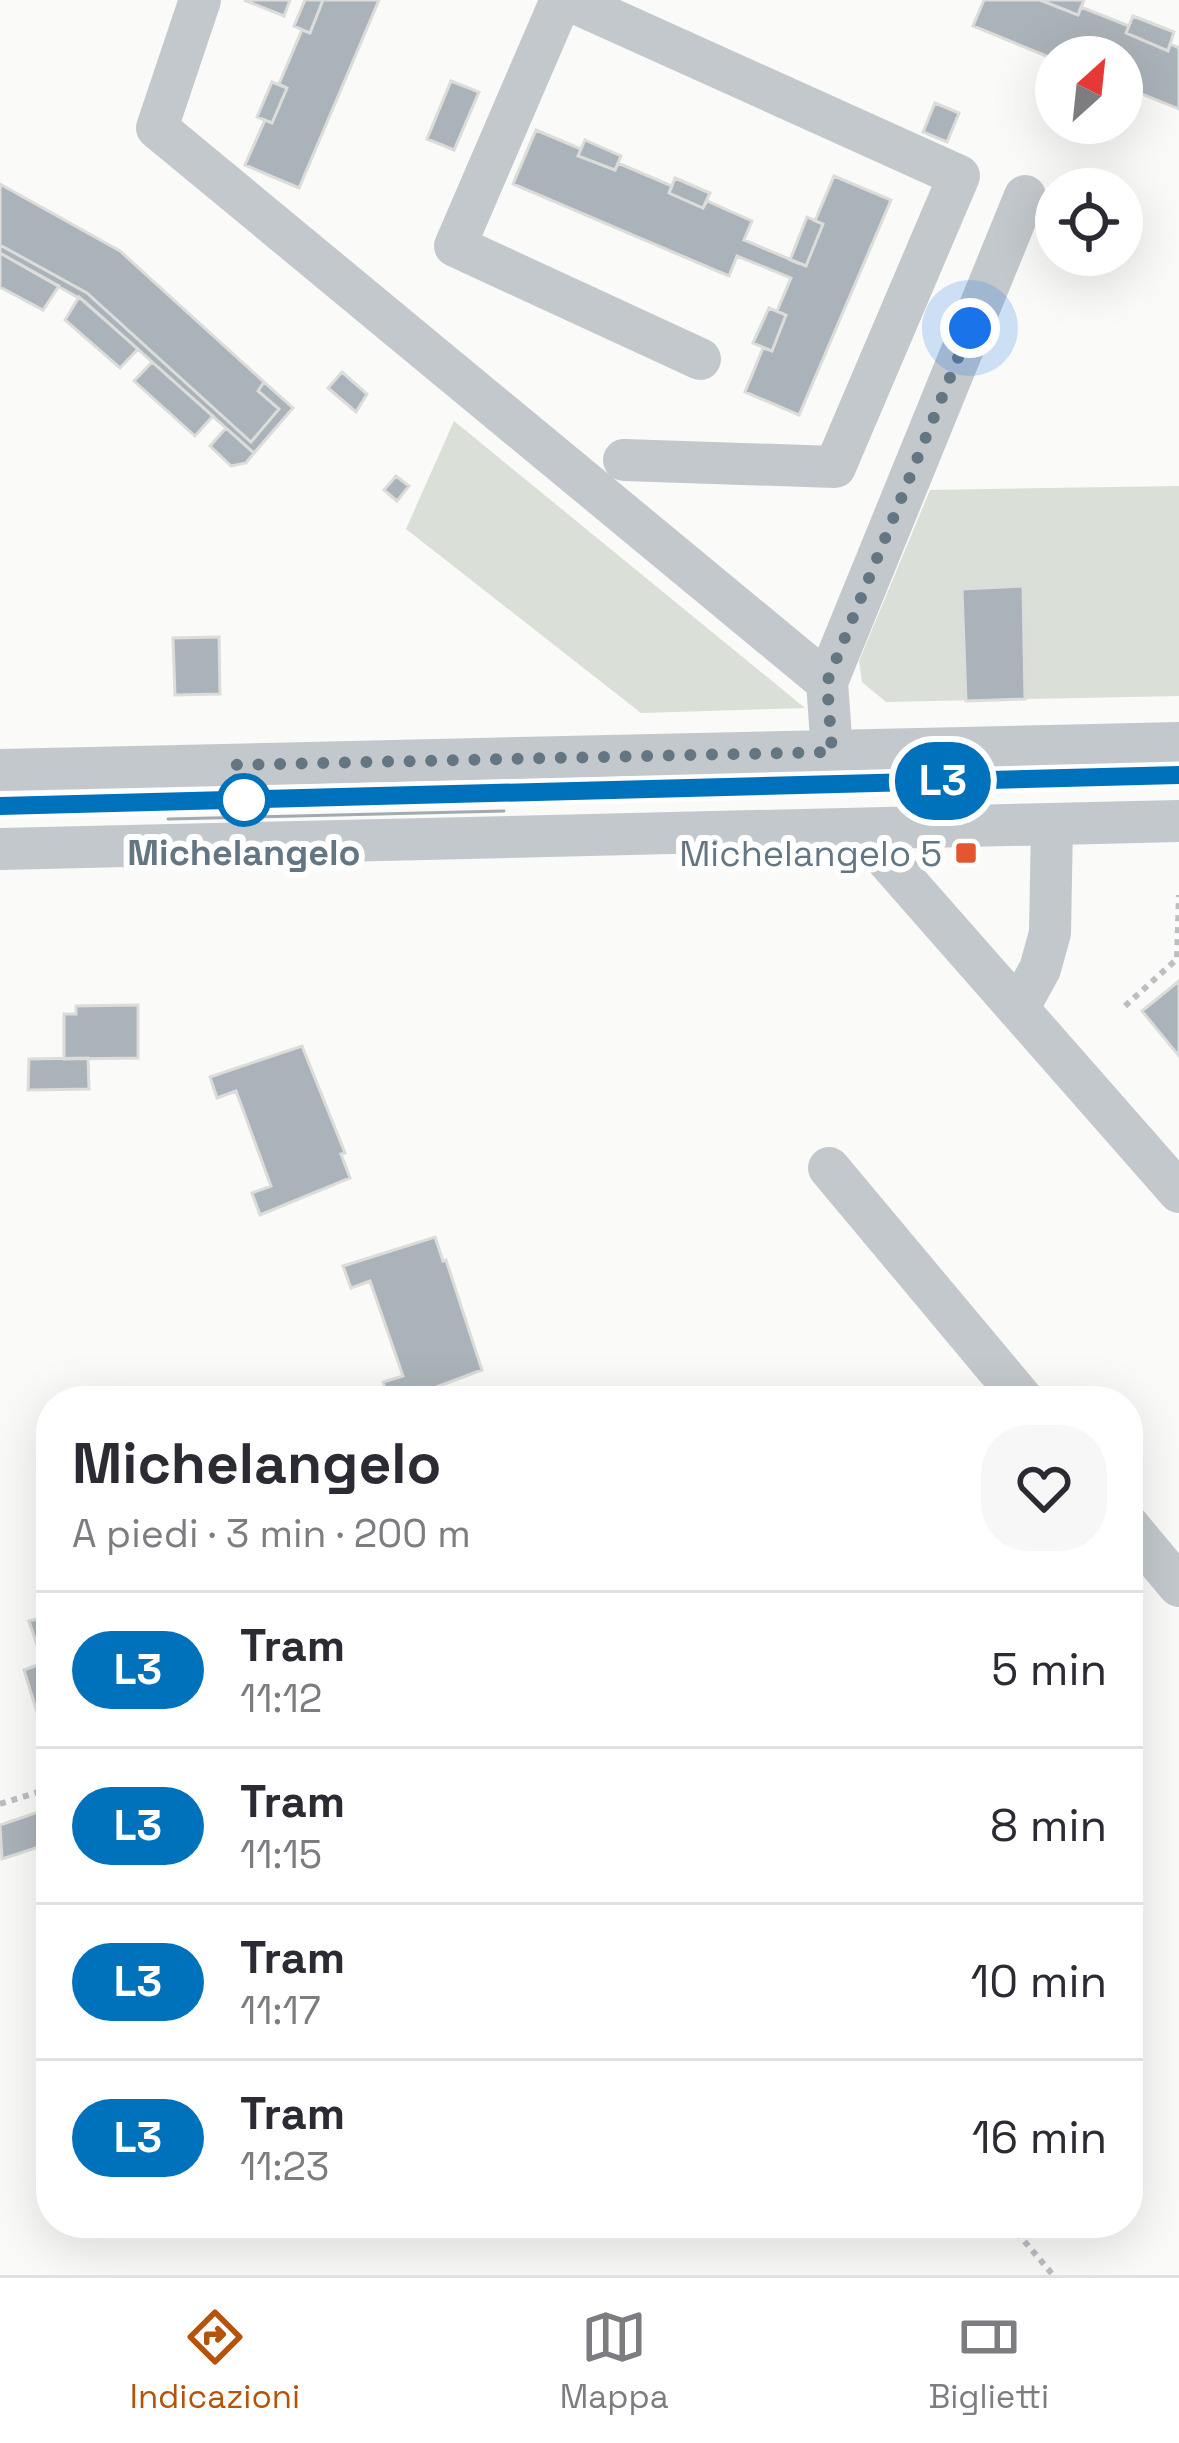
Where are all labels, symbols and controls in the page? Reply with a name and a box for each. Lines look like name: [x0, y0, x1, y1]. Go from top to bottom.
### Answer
north arrow: [1035, 36, 1143, 144]
map controls: [1035, 36, 1143, 276]
button: locate: [1035, 168, 1143, 276]
your location: [940, 298, 1000, 358]
line badge: L3: [889, 742, 997, 820]
text: L3: [919, 754, 967, 807]
marker: Michelangelo: [219, 775, 269, 825]
place label: Michelangelo: [127, 830, 361, 876]
place label: Michelangelo 5: [679, 831, 942, 877]
marker: Michelangelo 5: [953, 840, 979, 866]
button: heart: [981, 1425, 1107, 1551]
text: Michelangelo: [72, 1427, 441, 1500]
text: A piedi · 3 min · 200 m: [72, 1509, 471, 1558]
text: Tram: [240, 1617, 345, 1674]
text: 5 min: [991, 1641, 1107, 1698]
text: L3: [114, 1643, 162, 1696]
text: 11:12: [240, 1674, 322, 1723]
text: Tram: [240, 1773, 345, 1830]
text: 8 min: [990, 1797, 1107, 1854]
text: L3: [114, 1799, 162, 1852]
text: 11:15: [240, 1830, 322, 1879]
text: Tram: [240, 1929, 345, 1986]
text: 10 min: [970, 1953, 1107, 2010]
text: L3: [114, 1955, 162, 2008]
text: 11:17: [240, 1986, 321, 2035]
text: Tram: [240, 2085, 345, 2142]
text: 16 min: [972, 2109, 1107, 2166]
text: L3: [114, 2111, 162, 2164]
text: 11:23: [240, 2142, 329, 2191]
tab: Indicazioni: [130, 2304, 300, 2418]
tab: Mappa: [560, 2304, 669, 2418]
tab: Biglietti: [928, 2304, 1049, 2418]

